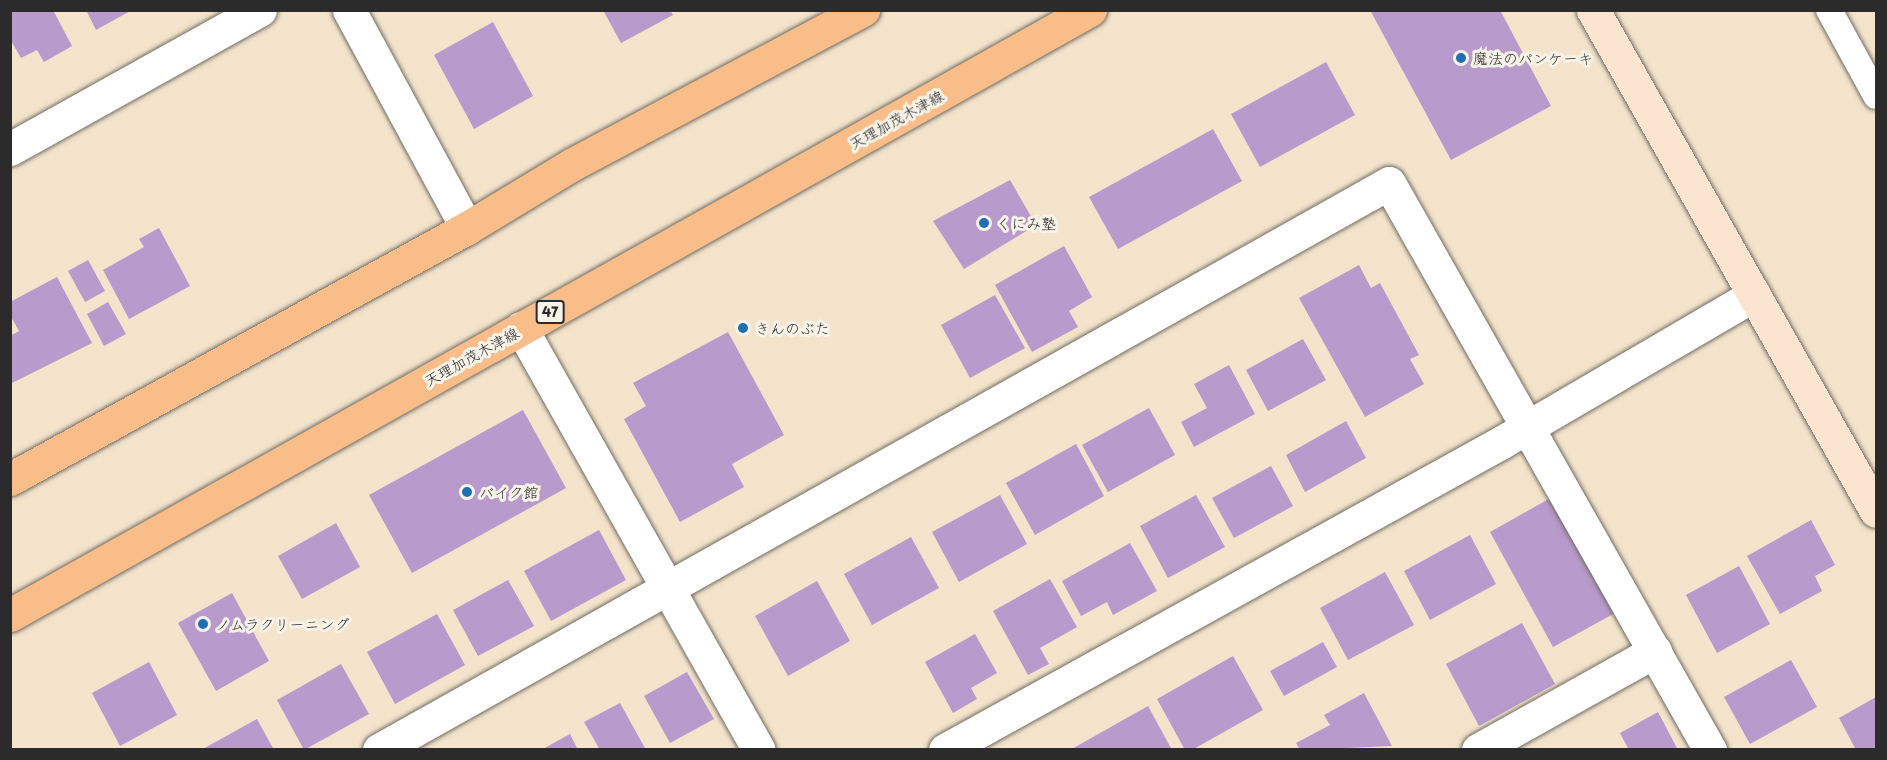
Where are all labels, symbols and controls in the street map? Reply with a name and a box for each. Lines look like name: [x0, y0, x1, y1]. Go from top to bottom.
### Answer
place label: 魔法のパンケーキ: [1473, 49, 1593, 67]
marker: 魔法のパンケーキ: [1454, 51, 1468, 65]
street label: 天理加茂木津線: [846, 86, 946, 152]
place label: くにみ塾: [996, 214, 1056, 232]
marker: くにみ塾: [977, 216, 991, 230]
road number: 47: [535, 301, 565, 323]
place label: きんのぶた: [755, 319, 830, 337]
marker: きんのぶた: [736, 321, 750, 335]
street label: 天理加茂木津線: [421, 323, 521, 389]
place label: バイク館: [479, 483, 539, 501]
marker: バイク館: [460, 485, 474, 499]
place label: ノムラクリーニング: [215, 615, 350, 633]
marker: ノムラクリーニング: [196, 617, 210, 631]

